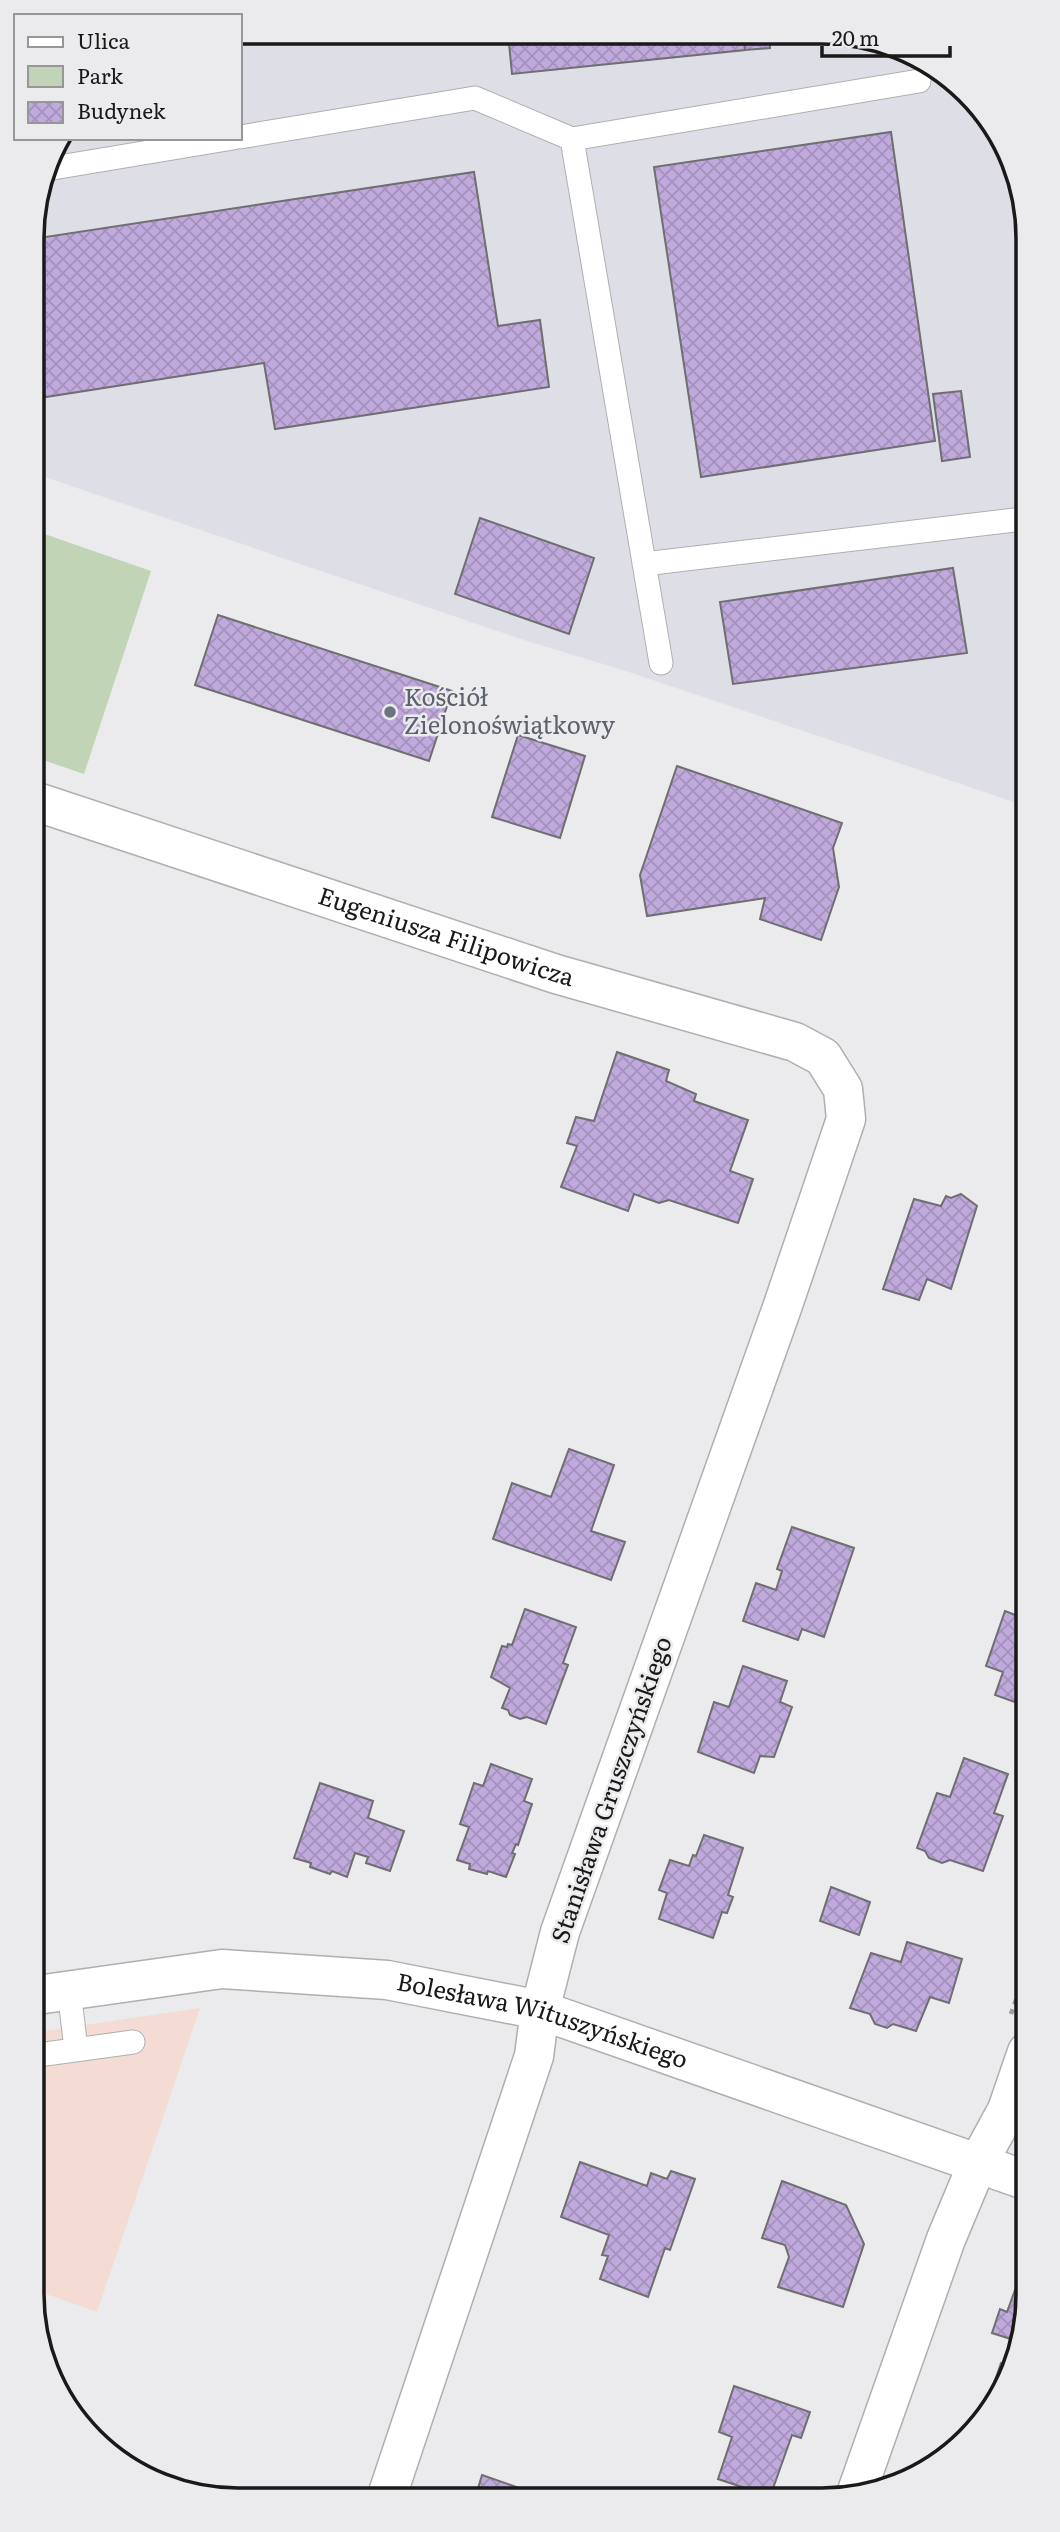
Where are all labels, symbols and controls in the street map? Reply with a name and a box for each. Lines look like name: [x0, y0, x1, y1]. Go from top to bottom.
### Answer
legend: [14, 14, 242, 140]
scale bar: [822, 14, 950, 58]
text: 20 m: [832, 21, 879, 52]
text: Ulica: [77, 24, 131, 55]
text: Park: [77, 59, 123, 90]
text: Budynek: [77, 94, 166, 125]
place label: Kościół Zielonoświątkowy: [404, 678, 615, 741]
marker: Kościół Zielonoświątkowy: [382, 704, 398, 720]
street label: Eugeniusza Filipowicza: [314, 877, 579, 993]
street label: Stanisława Gruszczyńskiego: [541, 1631, 679, 1947]
street label: Bolesława Wituszyńskiego: [394, 1962, 693, 2076]

